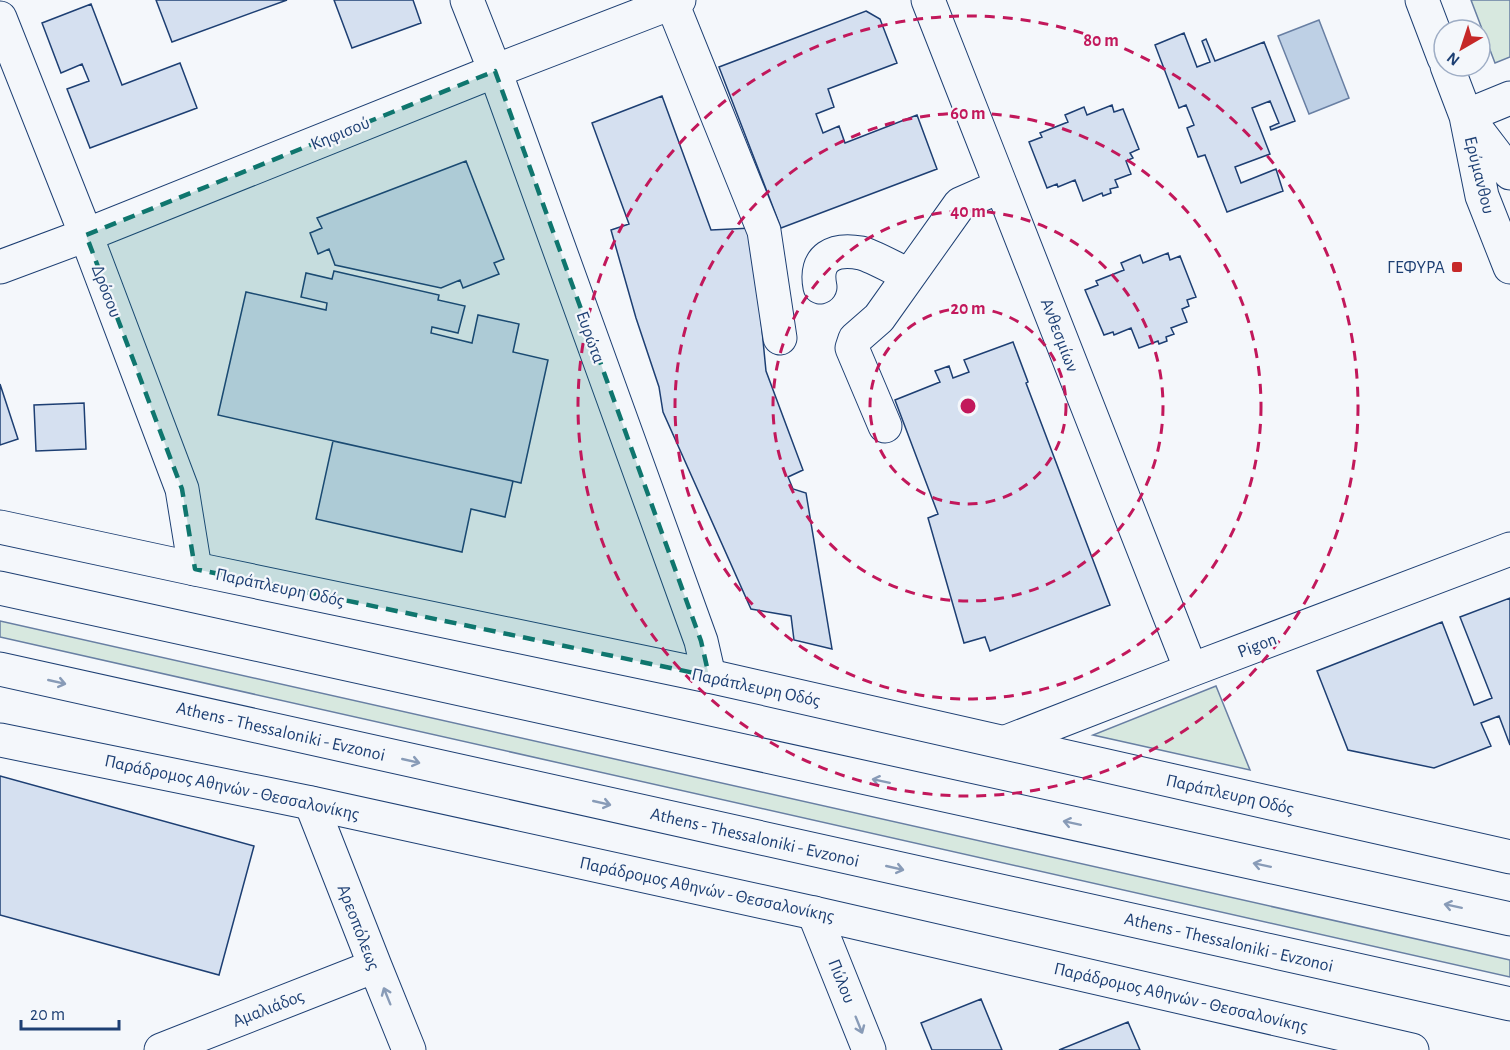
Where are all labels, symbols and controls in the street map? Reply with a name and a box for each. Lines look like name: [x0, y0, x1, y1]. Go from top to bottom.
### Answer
north arrow: [1432, 18, 1492, 78]
text: 80 m: [1083, 32, 1119, 50]
text: N: [1444, 49, 1463, 69]
text: 60 m: [950, 105, 986, 123]
street label: Κηφισού: [308, 114, 372, 154]
street label: Ερύμανθου: [1461, 135, 1497, 216]
text: 40 m: [950, 203, 986, 221]
place label: ΓΕΦΥΡΑ: [1387, 259, 1446, 277]
marker: ΓΕΦΥΡΑ: [1450, 260, 1464, 274]
street label: Δρόσου: [88, 263, 124, 320]
street label: Ανθεσμίων: [1037, 296, 1082, 375]
text: 20 m: [950, 300, 986, 318]
street label: Ευρώτα: [572, 309, 608, 366]
centre of rings: [958, 396, 978, 416]
street label: Παράπλευρη Οδός: [214, 566, 346, 610]
street label: Pigon: [1235, 630, 1279, 662]
street label: Παράπλευρη Οδός: [690, 666, 822, 710]
one-way arrow: [47, 677, 66, 688]
street label: Athens - Thessaloniki - Evzonoi: [175, 699, 387, 765]
street label: Παράδρομος Αθηνών - Θεσσαλονίκης: [103, 751, 361, 824]
one-way arrow: [402, 755, 421, 767]
street label: Παράπλευρη Οδός: [1164, 771, 1296, 818]
one-way arrow: [872, 775, 892, 786]
one-way arrow: [592, 798, 611, 809]
street label: Athens - Thessaloniki - Evzonoi: [649, 805, 861, 871]
one-way arrow: [1063, 817, 1082, 828]
street label: Παράδρομος Αθηνών - Θεσσαλονίκης: [578, 853, 836, 926]
one-way arrow: [1253, 858, 1272, 870]
one-way arrow: [884, 863, 904, 874]
street label: Αρεοπόλεως: [334, 882, 383, 973]
one-way arrow: [1444, 900, 1463, 912]
street label: Athens - Thessaloniki - Evzonoi: [1123, 910, 1335, 976]
street label: Πύλου: [824, 957, 858, 1006]
street label: Παράδρομος Αθηνών - Θεσσαλονίκης: [1052, 959, 1310, 1036]
street label: Αμαλιάδος: [230, 987, 307, 1031]
one-way arrow: [381, 987, 392, 1006]
scale bar: [21, 993, 118, 1031]
text: 20 m: [30, 1006, 65, 1024]
one-way arrow: [854, 1016, 865, 1034]

